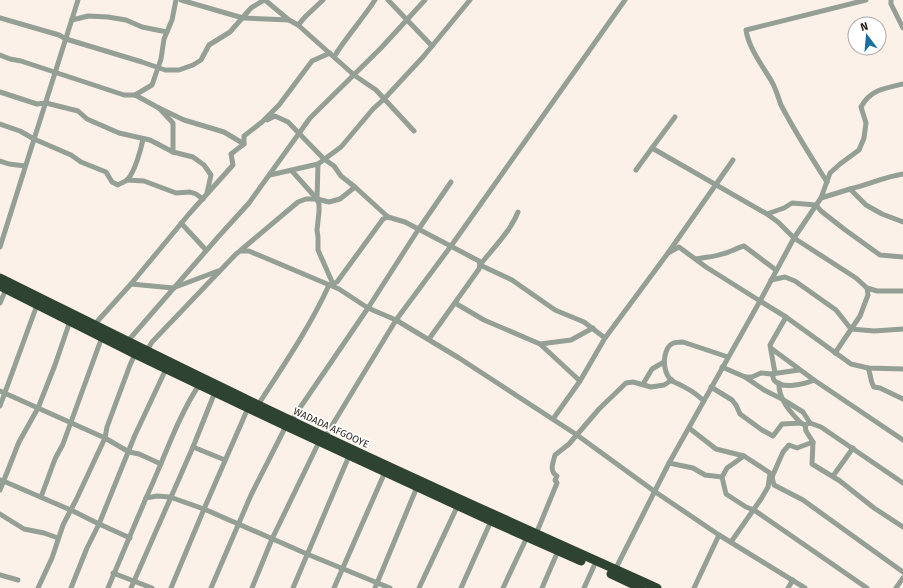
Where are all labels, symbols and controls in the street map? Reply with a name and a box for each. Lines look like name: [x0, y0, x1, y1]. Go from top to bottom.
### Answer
north arrow: [847, 16, 887, 56]
text: N: [859, 20, 870, 34]
street label: WADADA AFGOOYE: [291, 405, 371, 451]

